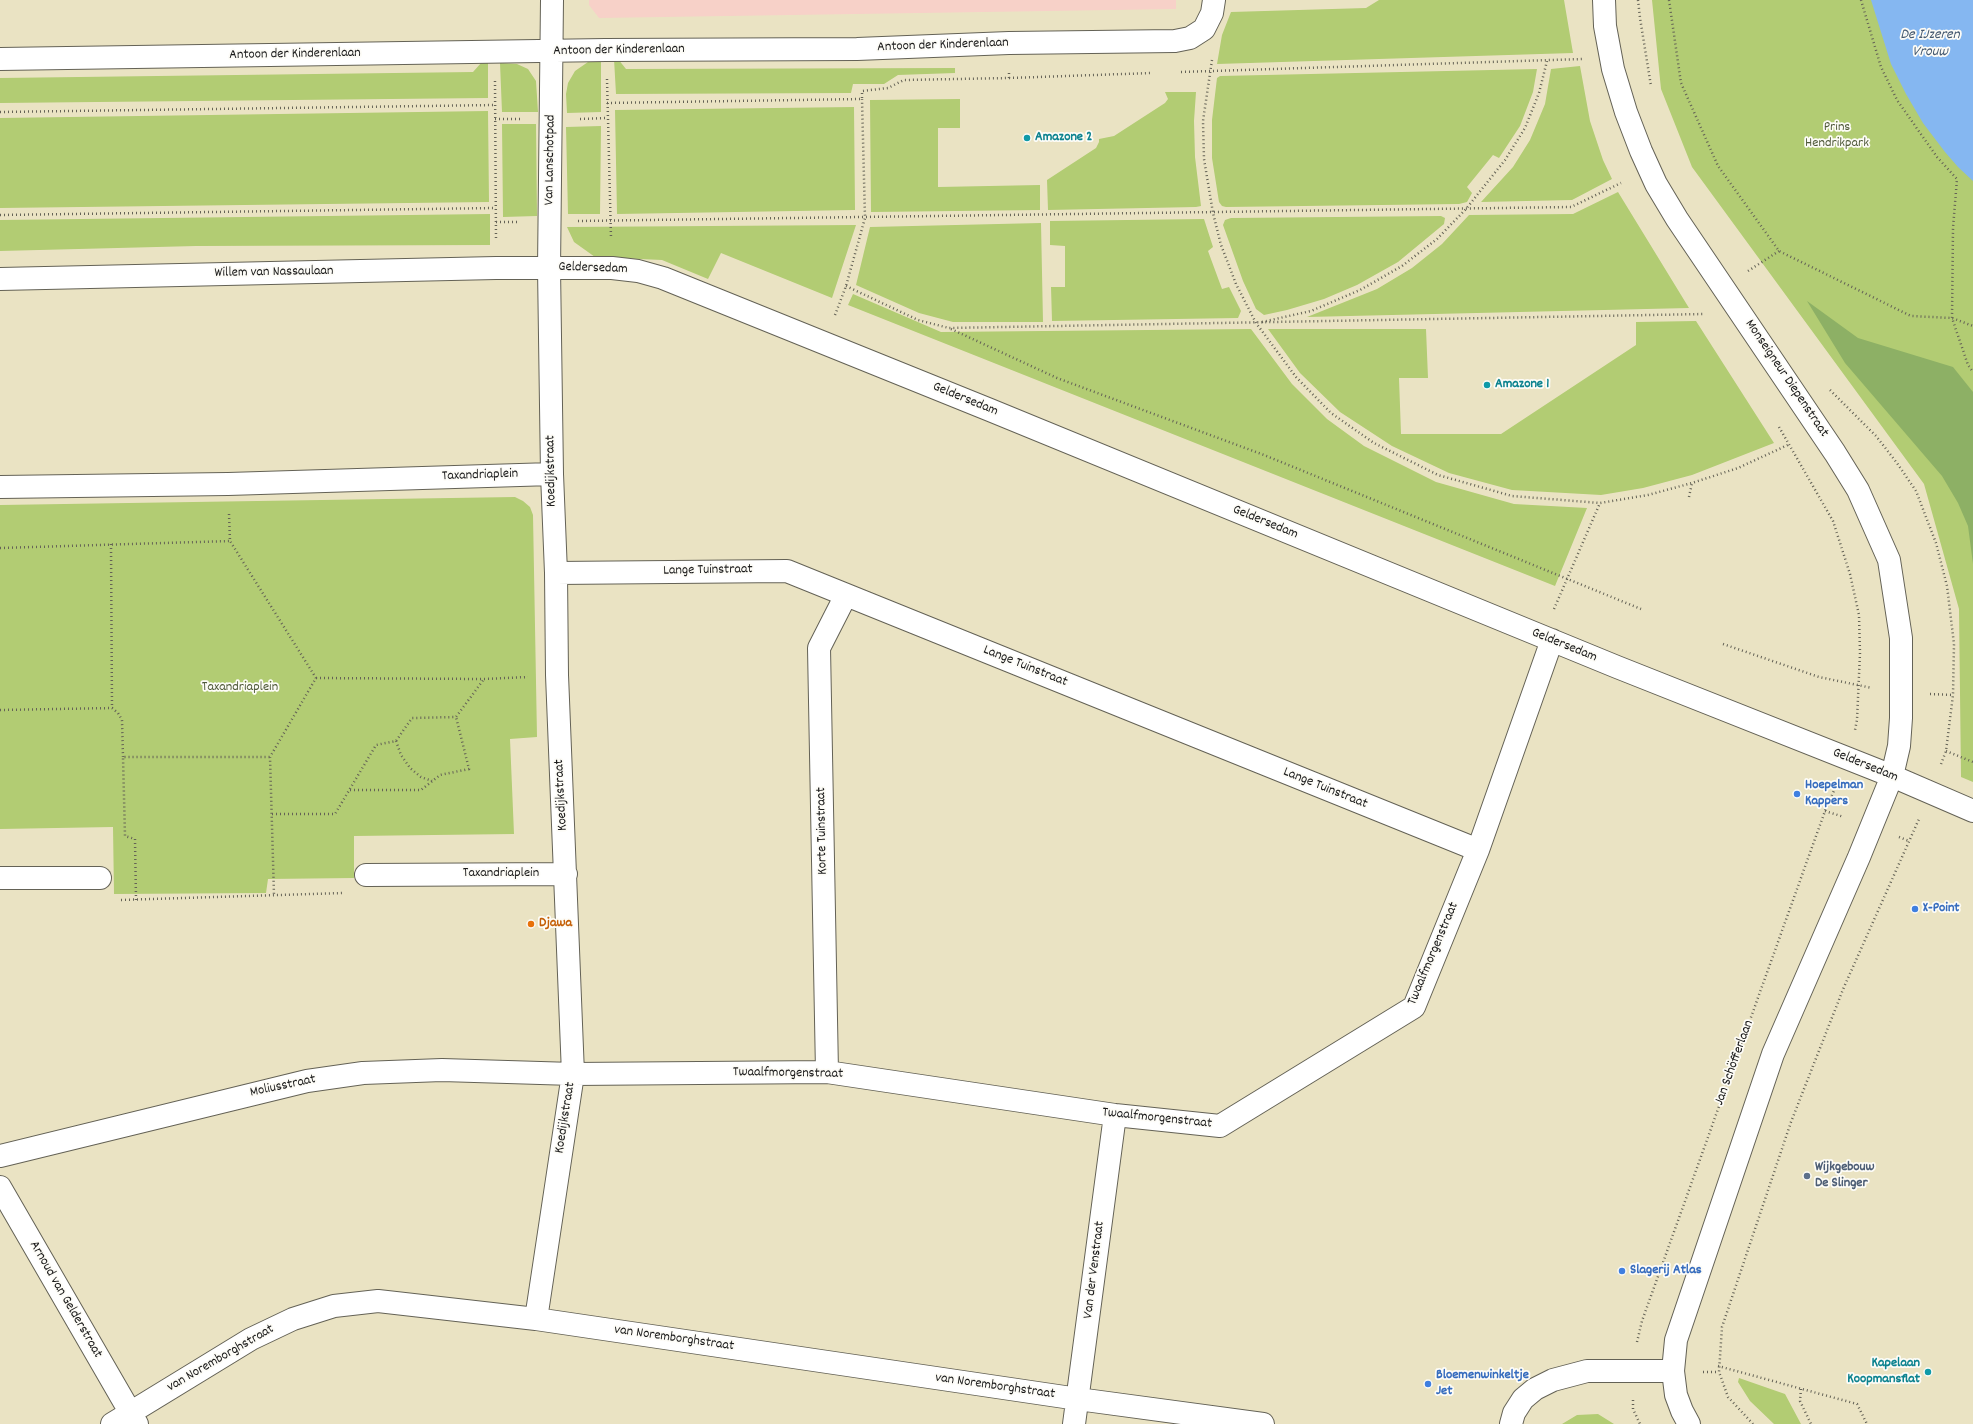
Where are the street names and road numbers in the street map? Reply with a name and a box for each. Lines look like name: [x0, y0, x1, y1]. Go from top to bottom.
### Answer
street label: Antoon der Kinderenlaan: [877, 35, 1009, 57]
street label: Antoon der Kinderenlaan: [553, 41, 685, 61]
street label: Antoon der Kinderenlaan: [229, 45, 361, 65]
street label: Van Lanschotpad: [542, 115, 560, 205]
street label: Geldersedam: [558, 259, 628, 279]
street label: Willem van Nassaulaan: [214, 264, 334, 282]
street label: Monseigneur Diepenstraat: [1740, 317, 1832, 441]
street label: Geldersedam: [930, 379, 1000, 421]
street label: Koedijkstraat: [543, 435, 561, 507]
street label: Taxandriaplein: [442, 466, 518, 486]
street label: Geldersedam: [1230, 502, 1300, 544]
street label: Lange Tuinstraat: [663, 562, 753, 580]
street label: Geldersedam: [1529, 625, 1599, 667]
street label: Lange Tuinstraat: [980, 642, 1070, 692]
street label: Geldersedam: [1830, 745, 1900, 787]
street label: Koedijkstraat: [552, 759, 572, 831]
street label: Lange Tuinstraat: [1280, 764, 1370, 814]
street label: Korte Tuinstraat: [814, 787, 832, 875]
street label: Taxandriaplein: [463, 866, 539, 882]
street label: Twaalfmorgenstraat: [1405, 900, 1463, 1008]
street label: Jan Schöfferlaan: [1712, 1018, 1758, 1108]
street label: Twaalfmorgenstraat: [733, 1065, 843, 1083]
street label: Moliusstraat: [249, 1072, 317, 1102]
street label: Koedijkstraat: [552, 1081, 580, 1155]
street label: Twaalfmorgenstraat: [1101, 1105, 1213, 1133]
street label: Van der Venstraat: [1081, 1220, 1109, 1320]
street label: Arnoud van Gelderstraat: [25, 1238, 105, 1362]
street label: van Noremborghstraat: [165, 1322, 277, 1396]
street label: van Noremborghstraat: [613, 1322, 735, 1356]
street label: van Noremborghstraat: [934, 1370, 1056, 1404]

